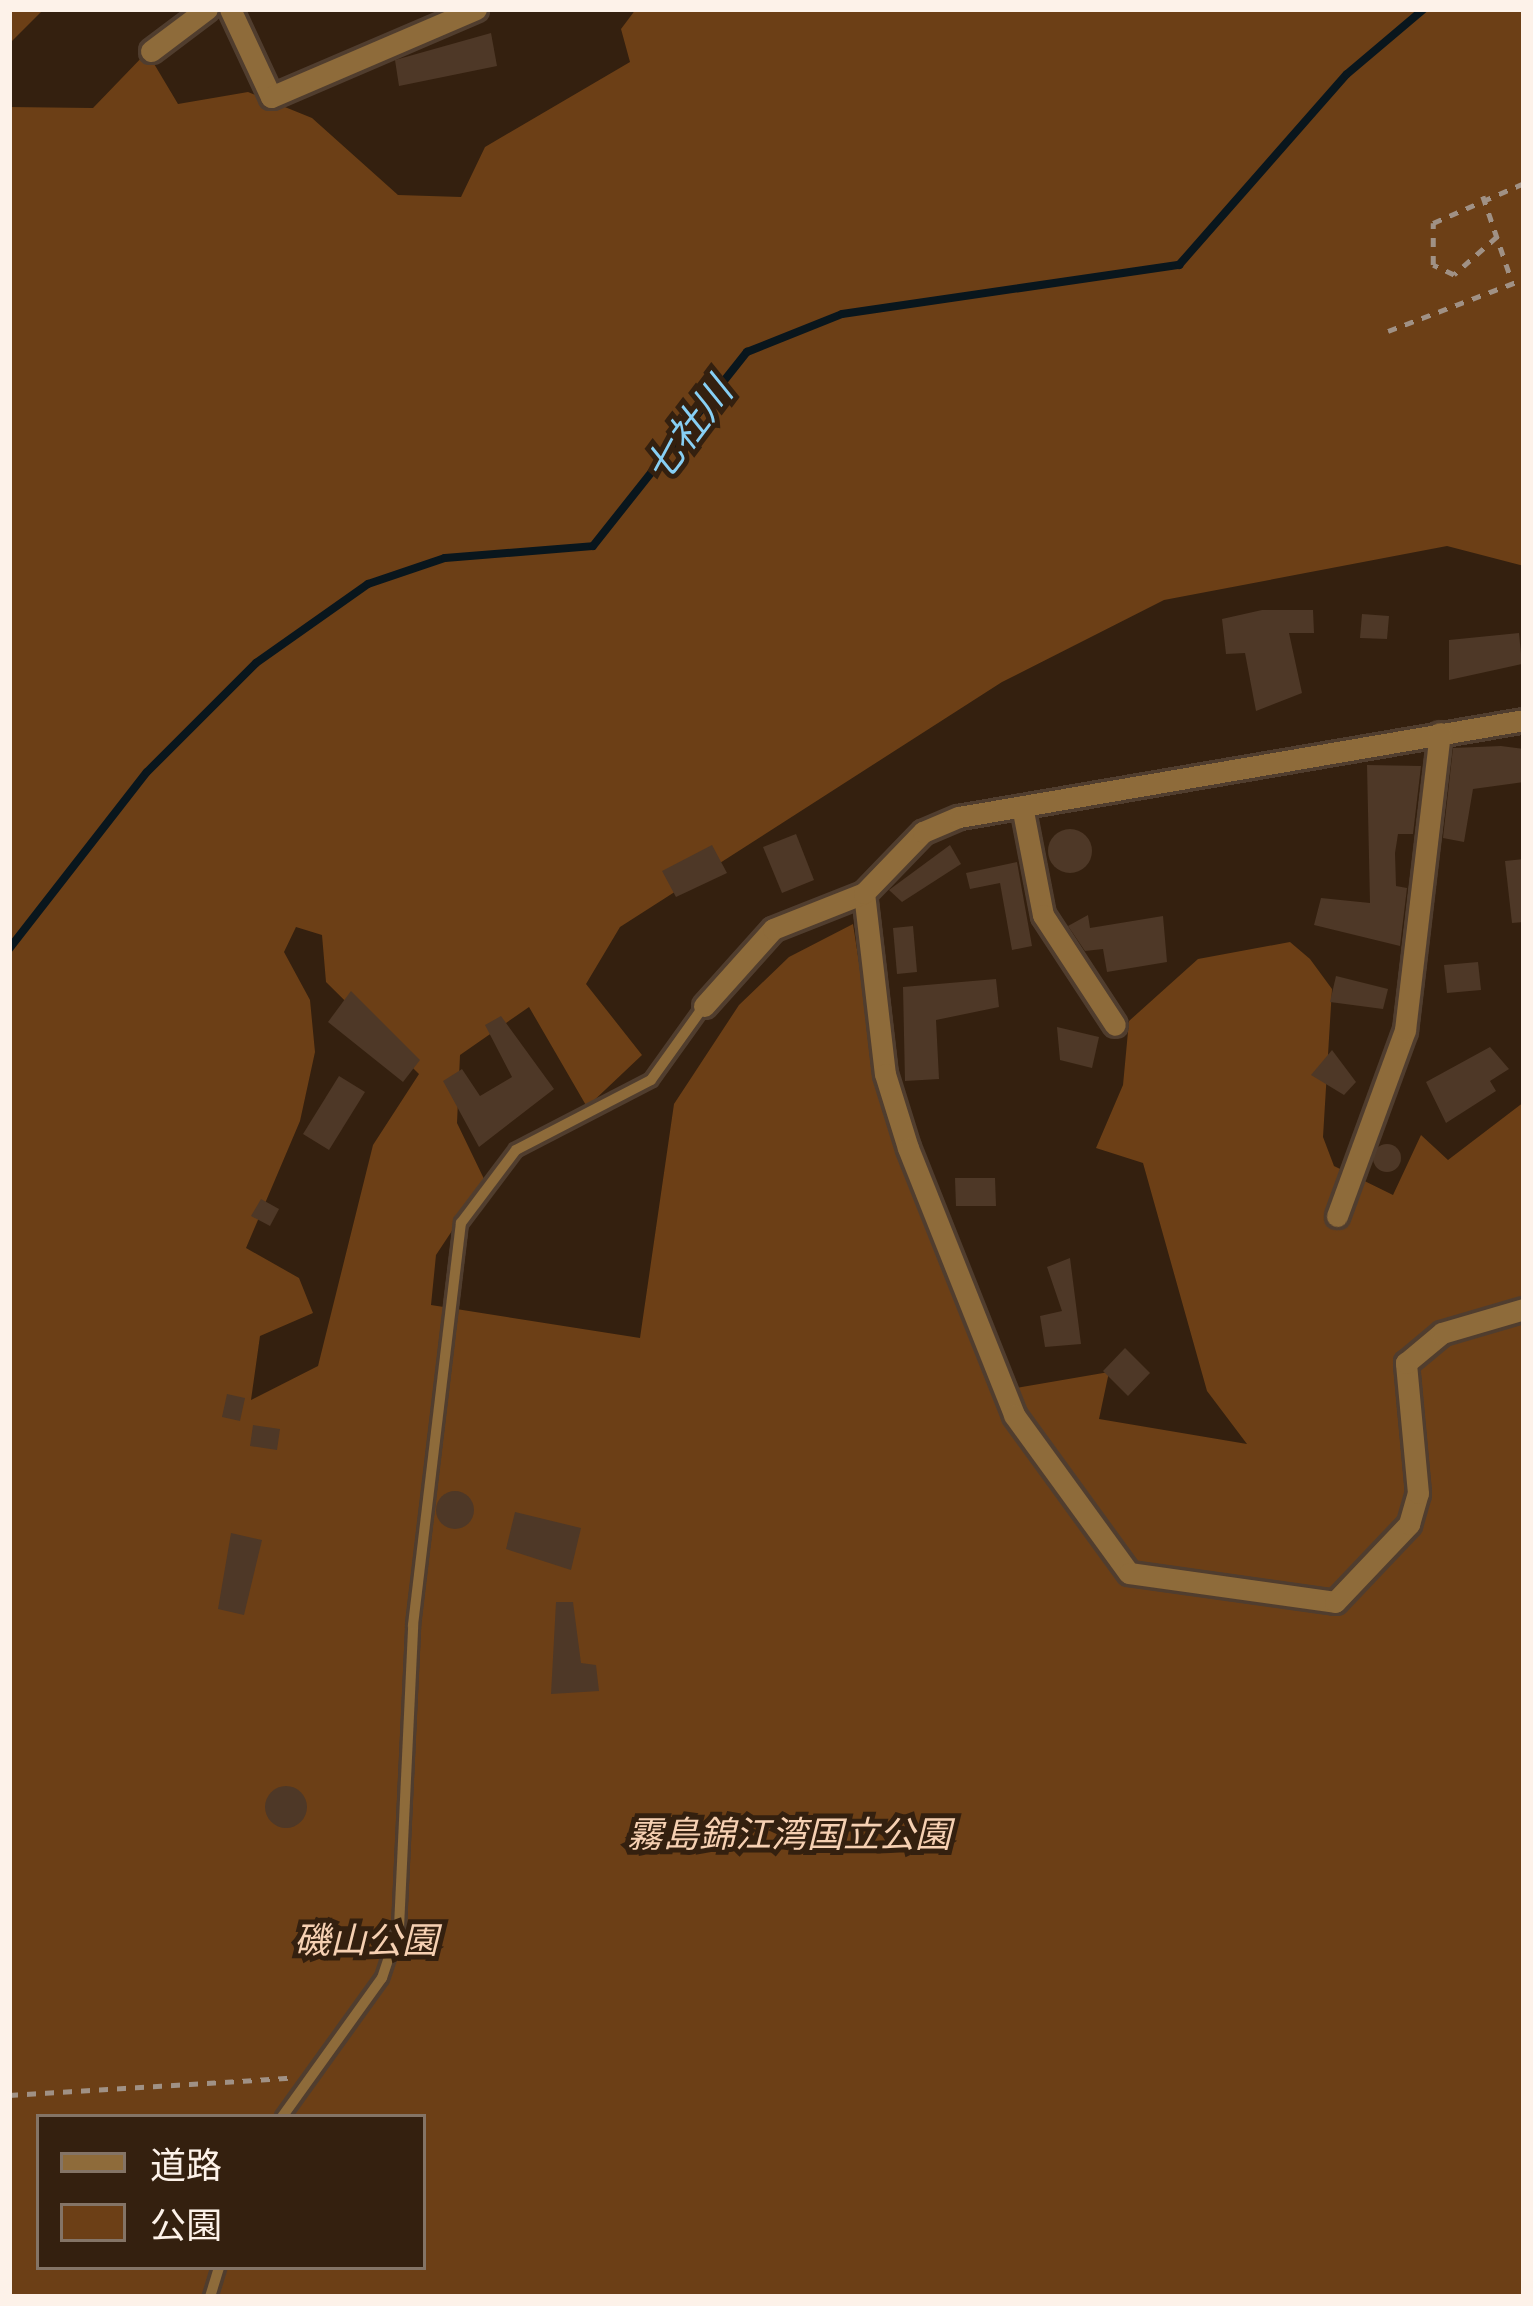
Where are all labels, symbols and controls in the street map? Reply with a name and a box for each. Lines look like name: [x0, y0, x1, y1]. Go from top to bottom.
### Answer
water label: 七社川: [634, 369, 742, 491]
park label: 霧島錦江湾国立公園: [627, 1812, 951, 1856]
park label: 磯山公園: [294, 1918, 438, 1962]
legend: [36, 2114, 426, 2270]
text: 道路: [150, 2141, 222, 2188]
text: 公園: [150, 2201, 222, 2248]

